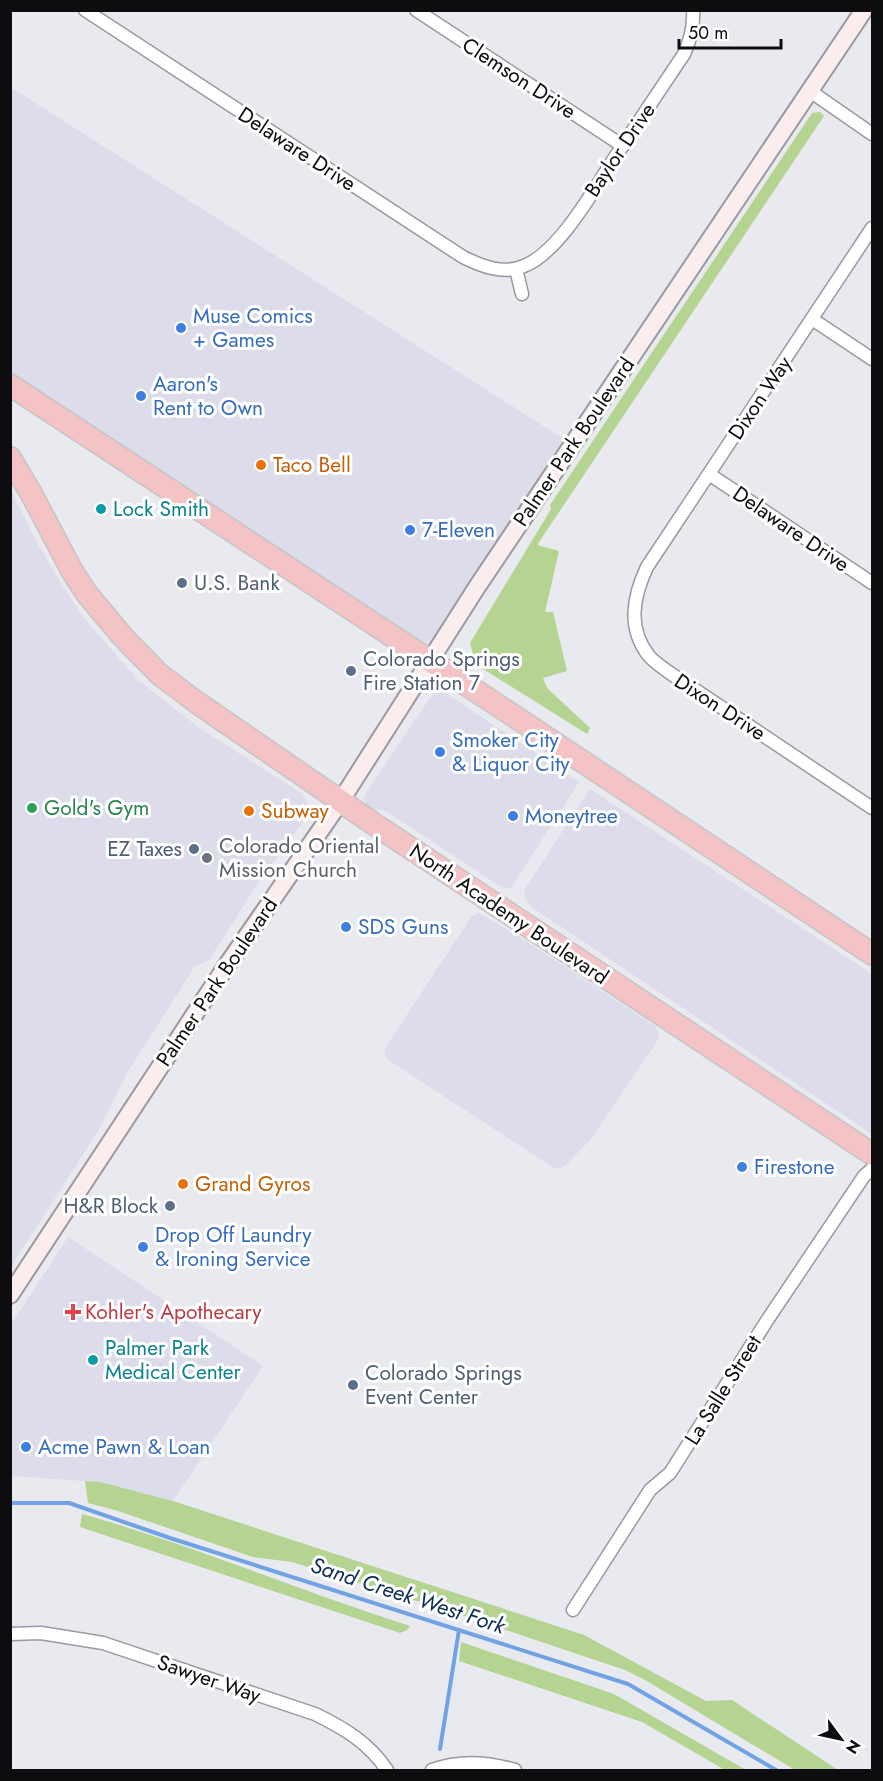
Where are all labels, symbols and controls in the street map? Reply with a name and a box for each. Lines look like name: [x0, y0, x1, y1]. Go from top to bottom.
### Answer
scale bar: [679, 12, 781, 50]
text: 50 m: [688, 20, 728, 46]
street label: Clemson Drive: [456, 30, 582, 126]
street label: Baylor Drive: [578, 97, 663, 203]
street label: Delaware Drive: [232, 100, 362, 198]
place label: Muse Comics + Games: [193, 301, 313, 355]
marker: Muse Comics + Games: [174, 321, 188, 335]
street label: Dixon Way: [721, 350, 799, 446]
street label: Palmer Park Boulevard: [506, 351, 642, 533]
place label: Aaron's Rent to Own: [153, 369, 263, 423]
marker: Aaron's Rent to Own: [134, 389, 148, 403]
place label: Taco Bell: [273, 450, 351, 480]
marker: Taco Bell: [254, 458, 268, 472]
street label: Delaware Drive: [727, 479, 855, 579]
place label: Lock Smith: [113, 494, 209, 524]
marker: Lock Smith: [94, 502, 108, 516]
place label: 7-Eleven: [422, 515, 495, 545]
marker: 7-Eleven: [403, 523, 417, 537]
place label: U.S. Bank: [194, 568, 280, 598]
marker: U.S. Bank: [175, 576, 189, 590]
place label: Colorado Springs Fire Station 7: [363, 644, 520, 698]
marker: Colorado Springs Fire Station 7: [344, 664, 358, 678]
street label: Dixon Drive: [668, 666, 772, 748]
place label: Smoker City & Liquor City: [452, 725, 570, 779]
marker: Smoker City & Liquor City: [433, 745, 447, 759]
place label: Gold's Gym: [44, 793, 149, 823]
place label: Subway: [261, 796, 329, 826]
marker: Gold's Gym: [25, 801, 39, 815]
place label: Moneytree: [525, 801, 618, 831]
marker: Subway: [242, 804, 256, 818]
marker: Moneytree: [506, 809, 520, 823]
place label: Colorado Oriental Mission Church: [219, 831, 379, 885]
place label: EZ Taxes: [107, 834, 182, 864]
street label: North Academy Boulevard: [404, 836, 614, 992]
marker: EZ Taxes: [187, 842, 201, 856]
marker: Colorado Oriental Mission Church: [200, 851, 214, 865]
street label: Palmer Park Boulevard: [149, 891, 285, 1073]
place label: SDS Guns: [358, 912, 448, 942]
marker: SDS Guns: [339, 920, 353, 934]
place label: Firestone: [754, 1152, 835, 1182]
marker: Firestone: [735, 1160, 749, 1174]
place label: Grand Gyros: [195, 1169, 311, 1199]
marker: Grand Gyros: [176, 1177, 190, 1191]
place label: H&R Block: [63, 1191, 159, 1221]
marker: H&R Block: [163, 1199, 177, 1213]
place label: Drop Off Laundry & Ironing Service: [155, 1220, 312, 1274]
marker: Drop Off Laundry & Ironing Service: [136, 1240, 150, 1254]
place label: Kohler's Apothecary: [85, 1297, 262, 1327]
marker: Kohler's Apothecary: [66, 1305, 80, 1319]
street label: La Salle Street: [677, 1329, 769, 1451]
place label: Palmer Park Medical Center: [105, 1333, 242, 1387]
marker: Palmer Park Medical Center: [86, 1353, 100, 1367]
place label: Colorado Springs Event Center: [365, 1358, 522, 1412]
marker: Colorado Springs Event Center: [346, 1378, 360, 1392]
place label: Acme Pawn & Loan: [38, 1432, 210, 1462]
marker: Acme Pawn & Loan: [19, 1440, 33, 1454]
water label: Sand Creek West Fork: [307, 1548, 511, 1642]
street label: Sawyer Way: [153, 1647, 265, 1711]
north arrow: [811, 1709, 871, 1769]
text: N: [840, 1735, 866, 1758]

